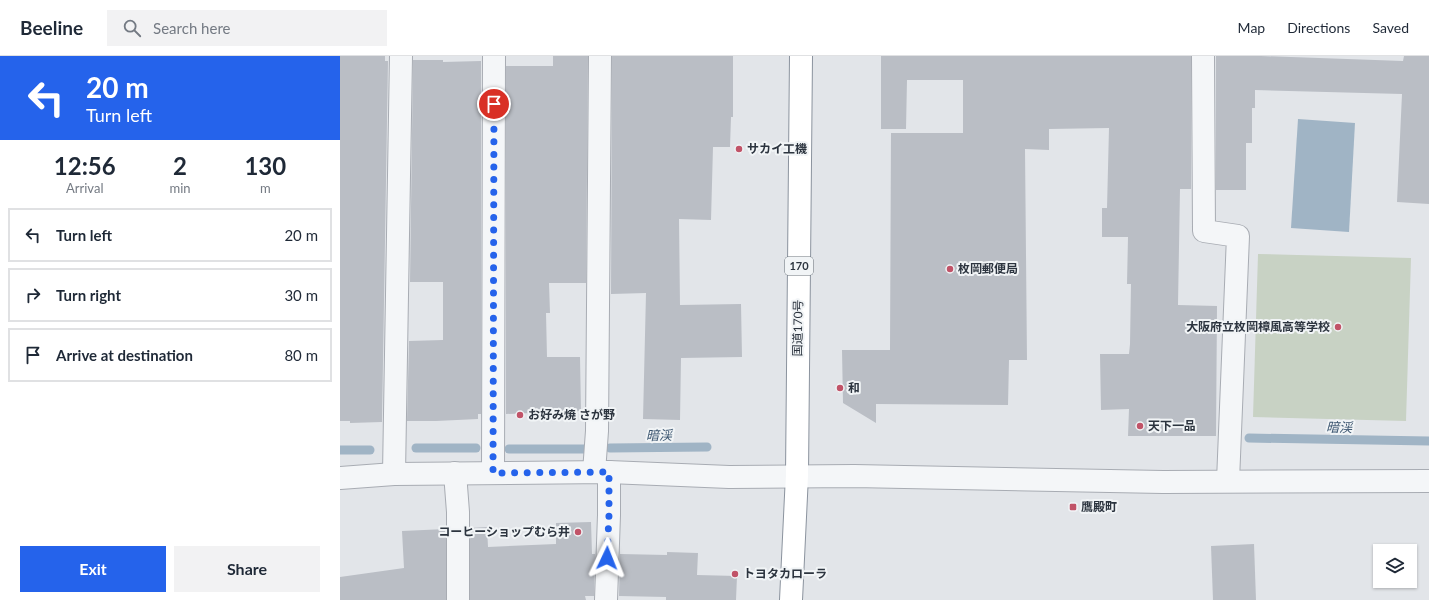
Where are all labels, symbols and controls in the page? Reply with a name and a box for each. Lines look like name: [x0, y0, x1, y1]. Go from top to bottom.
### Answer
search box: [107, 10, 387, 46]
text: Beeline: [20, 16, 83, 39]
icon: search: [121, 17, 143, 39]
text: Search here: [153, 19, 230, 37]
text: Map: [1238, 19, 1265, 36]
text: Directions: [1287, 19, 1350, 36]
text: Saved: [1372, 19, 1409, 36]
text: 20 m: [86, 70, 149, 104]
icon: left: [20, 72, 72, 124]
pin: [477, 87, 511, 121]
icon: arrive: [483, 93, 505, 115]
text: Turn left: [86, 104, 152, 126]
place label: サカイ工機: [747, 141, 807, 156]
marker: サカイ工機: [734, 144, 744, 154]
text: 12:56: [54, 151, 116, 180]
text: 2: [173, 151, 187, 180]
text: 130: [244, 151, 286, 180]
text: Arrival: [66, 180, 103, 196]
text: min: [170, 180, 191, 196]
text: m: [260, 180, 271, 196]
icon: left: [22, 224, 44, 246]
text: Turn left: [56, 226, 112, 244]
text: 20 m: [284, 226, 318, 244]
road number: 170: [785, 257, 813, 275]
place label: 枚岡郵便局: [958, 261, 1018, 276]
marker: 枚岡郵便局: [945, 264, 955, 274]
icon: right: [22, 284, 44, 306]
text: Turn right: [56, 286, 121, 304]
text: 30 m: [284, 286, 318, 304]
street label: 国道170号: [790, 299, 805, 357]
place label: 大阪府立枚岡樟風高等学校: [1186, 319, 1330, 334]
marker: 大阪府立枚岡樟風高等学校: [1333, 322, 1343, 332]
icon: arrive: [22, 344, 44, 366]
text: Arrive at destination: [56, 346, 193, 364]
text: 80 m: [284, 346, 318, 364]
place label: 和: [848, 380, 860, 395]
marker: 和: [835, 383, 845, 393]
place label: お好み焼 さが野: [528, 407, 615, 422]
marker: お好み焼 さが野: [515, 410, 525, 420]
place label: 天下一品: [1148, 418, 1196, 433]
water label: 暗渓: [1326, 419, 1354, 435]
marker: 天下一品: [1135, 421, 1145, 431]
water label: 暗渓: [646, 427, 674, 443]
place label: 鷹殿町: [1081, 499, 1117, 514]
marker: 鷹殿町: [1068, 502, 1078, 512]
place label: コーヒーショップむら井: [438, 524, 570, 539]
marker: コーヒーショップむら井: [573, 527, 583, 537]
position arrow: [586, 537, 628, 579]
map controls: [1373, 544, 1417, 588]
button: layers: [1373, 544, 1417, 588]
button: Exit: [20, 546, 166, 592]
button: Share: [174, 546, 320, 592]
place label: トヨタカローラ: [743, 566, 827, 581]
marker: トヨタカローラ: [730, 569, 740, 579]

